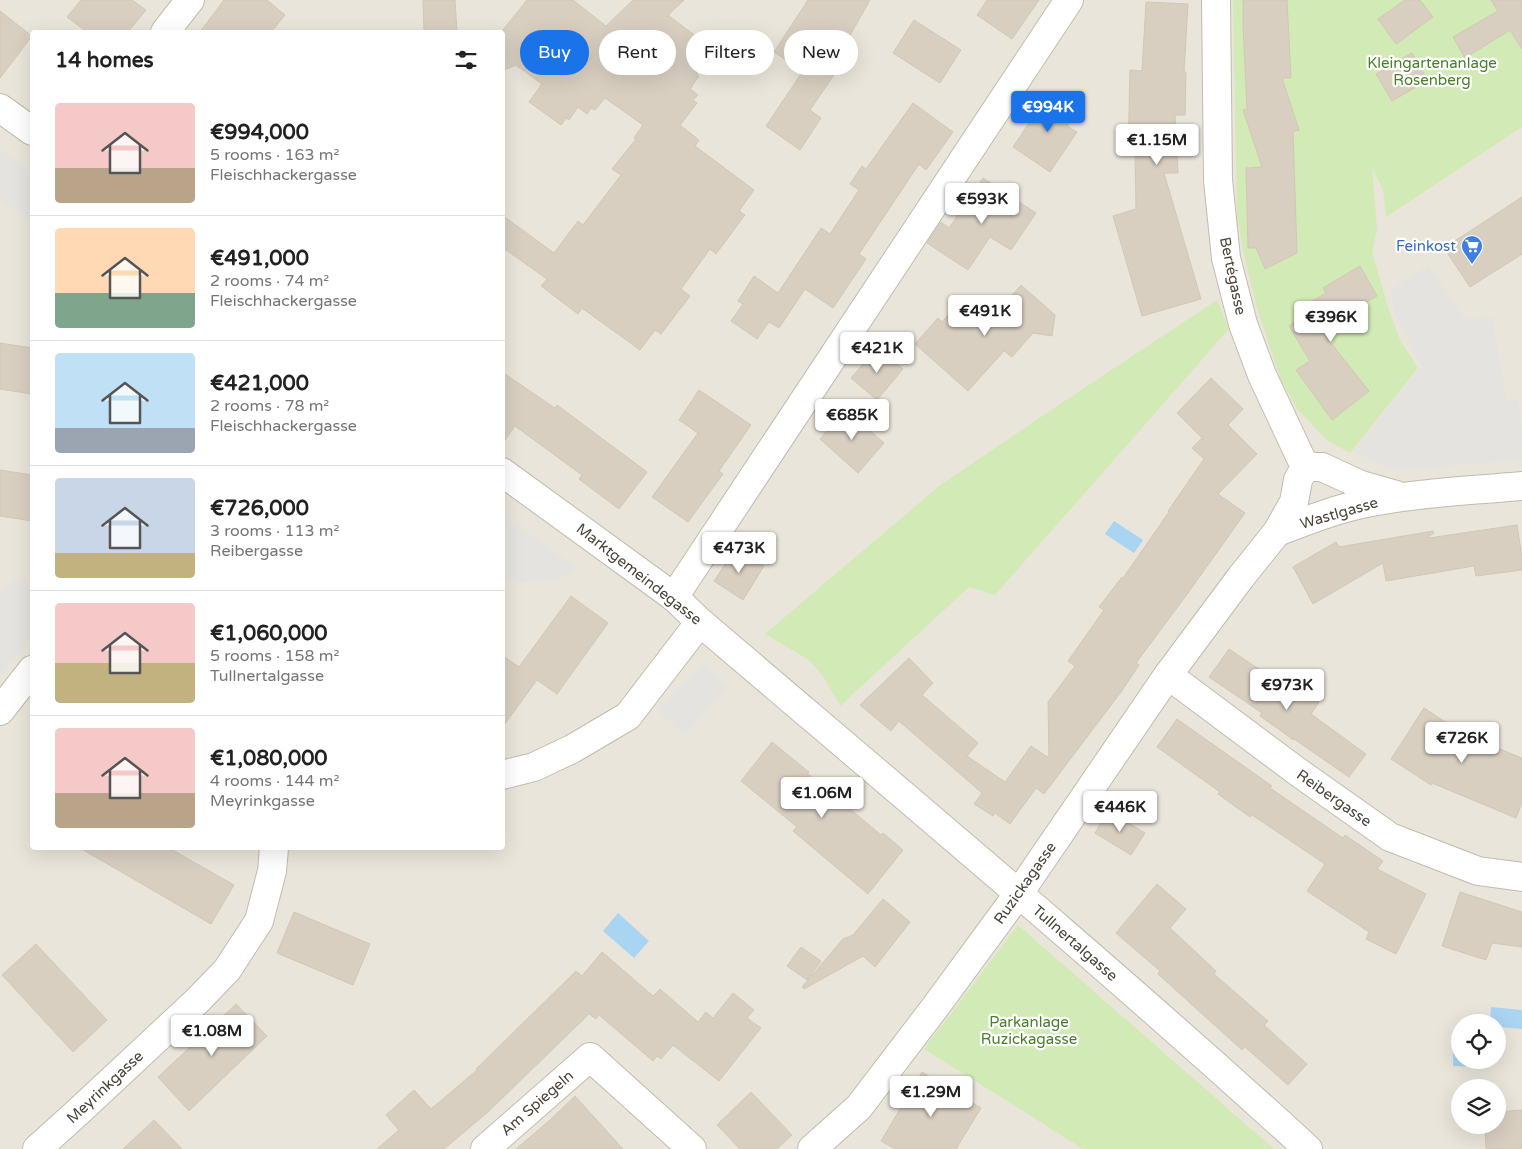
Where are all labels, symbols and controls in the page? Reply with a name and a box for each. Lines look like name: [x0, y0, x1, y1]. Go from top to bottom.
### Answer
chip: Buy: [520, 30, 589, 75]
chip: Rent: [599, 30, 676, 75]
chip: Filters: [686, 30, 774, 75]
chip: New: [784, 30, 858, 75]
icon: filters: [452, 46, 480, 74]
text: 14 homes: [55, 48, 154, 73]
park label: Kleingartenanlage Rosenberg: [1367, 54, 1497, 89]
pin: €994K: [1013, 90, 1083, 133]
text: €994K: [1022, 97, 1074, 117]
text: €994,000: [210, 120, 309, 145]
icon: home: [95, 123, 155, 183]
pin: €1.15M: [1116, 124, 1198, 166]
text: €1.15M: [1127, 130, 1187, 150]
text: 5 rooms · 163 m²: [210, 145, 339, 165]
text: Fleischhackergasse: [210, 165, 357, 185]
pin: €593K: [947, 182, 1017, 225]
text: €593K: [956, 189, 1008, 209]
supermarket icon: Feinkost: [1460, 234, 1484, 265]
street label: Bertégasse: [1216, 235, 1250, 317]
place label: Feinkost: [1396, 237, 1456, 255]
text: €491,000: [210, 246, 309, 271]
icon: home: [95, 248, 155, 308]
text: 2 rooms · 74 m²: [210, 271, 329, 291]
text: Fleischhackergasse: [210, 291, 357, 311]
pin: €491K: [950, 294, 1020, 337]
pin: €396K: [1296, 300, 1366, 343]
text: €491K: [959, 301, 1011, 321]
text: €396K: [1305, 307, 1357, 327]
pin: €421K: [842, 332, 912, 374]
text: €421K: [851, 338, 903, 358]
text: €421,000: [210, 371, 309, 396]
icon: home: [95, 373, 155, 433]
text: 2 rooms · 78 m²: [210, 396, 329, 416]
pin: €685K: [817, 398, 887, 441]
text: €685K: [826, 405, 878, 425]
text: Fleischhackergasse: [210, 416, 357, 436]
street label: Wastlgasse: [1298, 493, 1380, 533]
text: €726,000: [210, 496, 309, 521]
icon: home: [95, 498, 155, 558]
street label: Marktgemeindegasse: [573, 519, 705, 629]
text: 3 rooms · 113 m²: [210, 521, 339, 541]
pin: €473K: [704, 532, 774, 574]
text: €473K: [713, 538, 765, 558]
text: Reibergasse: [210, 541, 303, 561]
text: €1,060,000: [210, 621, 328, 646]
icon: home: [95, 623, 155, 683]
text: 5 rooms · 158 m²: [210, 646, 339, 666]
text: Tullnertalgasse: [210, 666, 324, 686]
pin: €973K: [1252, 668, 1322, 711]
text: €973K: [1261, 675, 1313, 695]
pin: €726K: [1427, 722, 1497, 764]
text: €726K: [1436, 728, 1488, 748]
text: €1,080,000: [210, 746, 328, 771]
icon: home: [95, 748, 155, 808]
street label: Reibergasse: [1293, 766, 1375, 830]
text: 4 rooms · 144 m²: [210, 771, 339, 791]
pin: €1.06M: [781, 776, 863, 819]
text: €1.06M: [792, 783, 852, 803]
pin: €446K: [1085, 790, 1155, 833]
text: Meyrinkgasse: [210, 791, 315, 811]
text: €446K: [1094, 797, 1146, 817]
street label: Ruzickagasse: [990, 838, 1060, 928]
street label: Tullnertalgasse: [1029, 901, 1121, 985]
park label: Parkanlage Ruzickagasse: [981, 1013, 1077, 1048]
pin: €1.08M: [171, 1014, 253, 1057]
map controls: [1451, 1014, 1506, 1134]
button: locate: [1451, 1014, 1506, 1069]
text: €1.08M: [182, 1021, 242, 1041]
street label: Meyrinkgasse: [63, 1047, 147, 1127]
street label: Am Spiegeln: [497, 1067, 577, 1139]
pin: €1.29M: [890, 1076, 972, 1118]
button: layers: [1451, 1079, 1506, 1134]
text: €1.29M: [901, 1082, 961, 1102]

